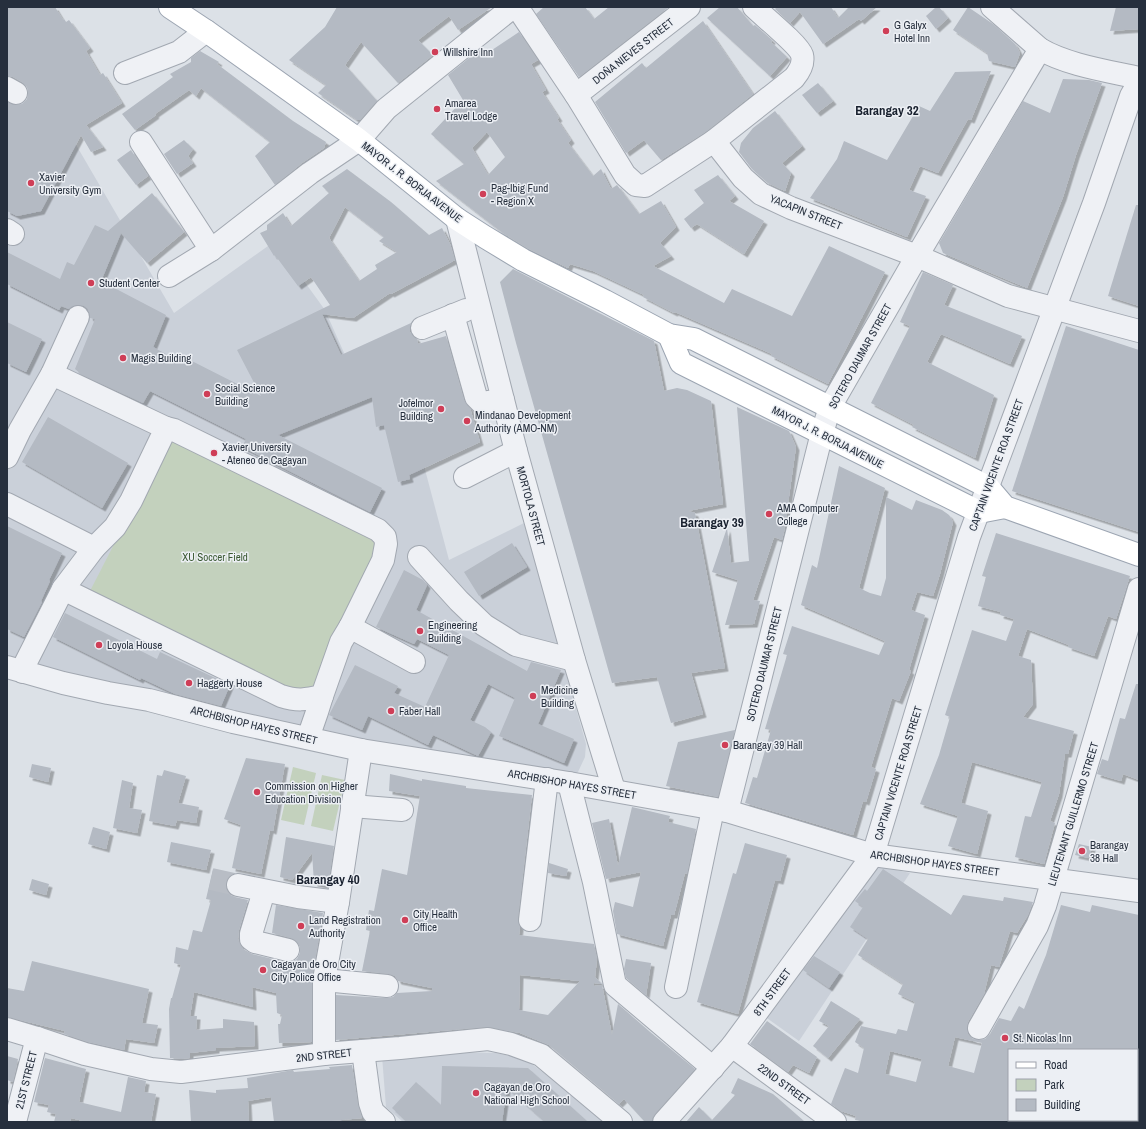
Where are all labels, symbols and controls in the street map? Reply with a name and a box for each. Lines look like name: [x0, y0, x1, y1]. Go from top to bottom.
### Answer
street label: DOÑA NIEVES STREET: [590, 15, 677, 87]
place label: G Galyx Hotel Inn: [894, 18, 930, 45]
marker: G Galyx Hotel Inn: [881, 26, 891, 36]
place label: Willshire Inn: [443, 45, 493, 59]
marker: Willshire Inn: [430, 47, 440, 57]
place label: Amarea Travel Lodge: [444, 96, 497, 123]
district label: Barangay 32: [855, 102, 919, 119]
marker: Amarea Travel Lodge: [432, 104, 442, 114]
street label: MAYOR J. R. BORJA AVENUE: [359, 138, 465, 226]
place label: Xavier University Gym: [39, 170, 101, 197]
marker: Xavier University Gym: [26, 178, 36, 188]
place label: Pag-Ibig Fund - Region X: [491, 181, 548, 208]
marker: Pag-Ibig Fund - Region X: [478, 189, 488, 199]
street label: YACAPIN STREET: [768, 191, 845, 233]
place label: Student Center: [99, 276, 160, 290]
marker: Student Center: [86, 278, 96, 288]
street label: SOTERO DAUMAR STREET: [825, 301, 895, 411]
place label: Magis Building: [131, 351, 191, 365]
marker: Magis Building: [118, 353, 128, 363]
place label: Social Science Building: [215, 381, 275, 408]
marker: Social Science Building: [202, 389, 212, 399]
place label: Jofelmor Building: [398, 396, 433, 423]
street label: CAPTAIN VICENTE ROA STREET: [966, 397, 1027, 533]
street label: MAYOR J. R. BORJA AVENUE: [770, 403, 886, 471]
marker: Jofelmor Building: [436, 404, 446, 414]
place label: Mindanao Development Authority (AMO-NM): [474, 408, 571, 435]
marker: Mindanao Development Authority (AMO-NM): [462, 416, 472, 426]
place label: Xavier University - Ateneo de Cagayan: [222, 440, 307, 467]
marker: Xavier University - Ateneo de Cagayan: [209, 448, 219, 458]
street label: MORTOLA STREET: [514, 465, 548, 548]
place label: AMA Computer College: [776, 501, 838, 528]
marker: AMA Computer College: [764, 509, 774, 519]
district label: Barangay 39: [680, 514, 744, 531]
park label: XU Soccer Field: [182, 550, 248, 564]
street label: SOTERO DAUMAR STREET: [743, 605, 785, 723]
place label: Engineering Building: [428, 618, 477, 645]
marker: Engineering Building: [415, 626, 425, 636]
place label: Loyola House: [107, 638, 162, 652]
marker: Loyola House: [94, 640, 104, 650]
place label: Haggerty House: [197, 676, 262, 690]
marker: Haggerty House: [184, 678, 194, 688]
place label: Medicine Building: [541, 683, 578, 710]
marker: Medicine Building: [528, 691, 538, 701]
street label: ARCHBISHOP HAYES STREET: [188, 702, 319, 748]
place label: Faber Hall: [399, 704, 440, 718]
street label: CAPTAIN VICENTE ROA STREET: [871, 704, 925, 842]
marker: Faber Hall: [386, 706, 396, 716]
place label: Barangay 39 Hall: [733, 738, 802, 752]
marker: Barangay 39 Hall: [720, 740, 730, 750]
street label: LIEUTENANT GUILLERMO STREET: [1044, 740, 1102, 888]
street label: ARCHBISHOP HAYES STREET: [506, 766, 638, 802]
place label: Commission on Higher Education Division: [265, 779, 358, 806]
marker: Commission on Higher Education Division: [252, 787, 262, 797]
place label: Barangay 38 Hall: [1090, 838, 1129, 865]
marker: Barangay 38 Hall: [1077, 846, 1087, 856]
street label: ARCHBISHOP HAYES STREET: [869, 847, 1001, 879]
district label: Barangay 40: [296, 871, 360, 888]
place label: City Health Office: [413, 907, 458, 934]
place label: Land Registration Authority: [308, 913, 381, 940]
marker: City Health Office: [400, 915, 410, 925]
marker: Land Registration Authority: [296, 921, 306, 931]
place label: Cagayan de Oro City City Police Office: [271, 957, 356, 984]
marker: Cagayan de Oro City City Police Office: [258, 965, 268, 975]
street label: 8TH STREET: [750, 965, 794, 1018]
place label: St. Nicolas Inn: [1013, 1031, 1072, 1045]
marker: St. Nicolas Inn: [1000, 1033, 1010, 1043]
street label: 2ND STREET: [295, 1045, 353, 1065]
street label: 21ST STREET: [12, 1049, 40, 1111]
legend: [1008, 1049, 1138, 1121]
text: Road: [1044, 1057, 1068, 1073]
street label: 22ND STREET: [755, 1060, 813, 1108]
text: Park: [1044, 1077, 1064, 1093]
place label: Cagayan de Oro National High School: [484, 1080, 569, 1107]
marker: Cagayan de Oro National High School: [471, 1088, 481, 1098]
text: Building: [1044, 1097, 1081, 1113]

